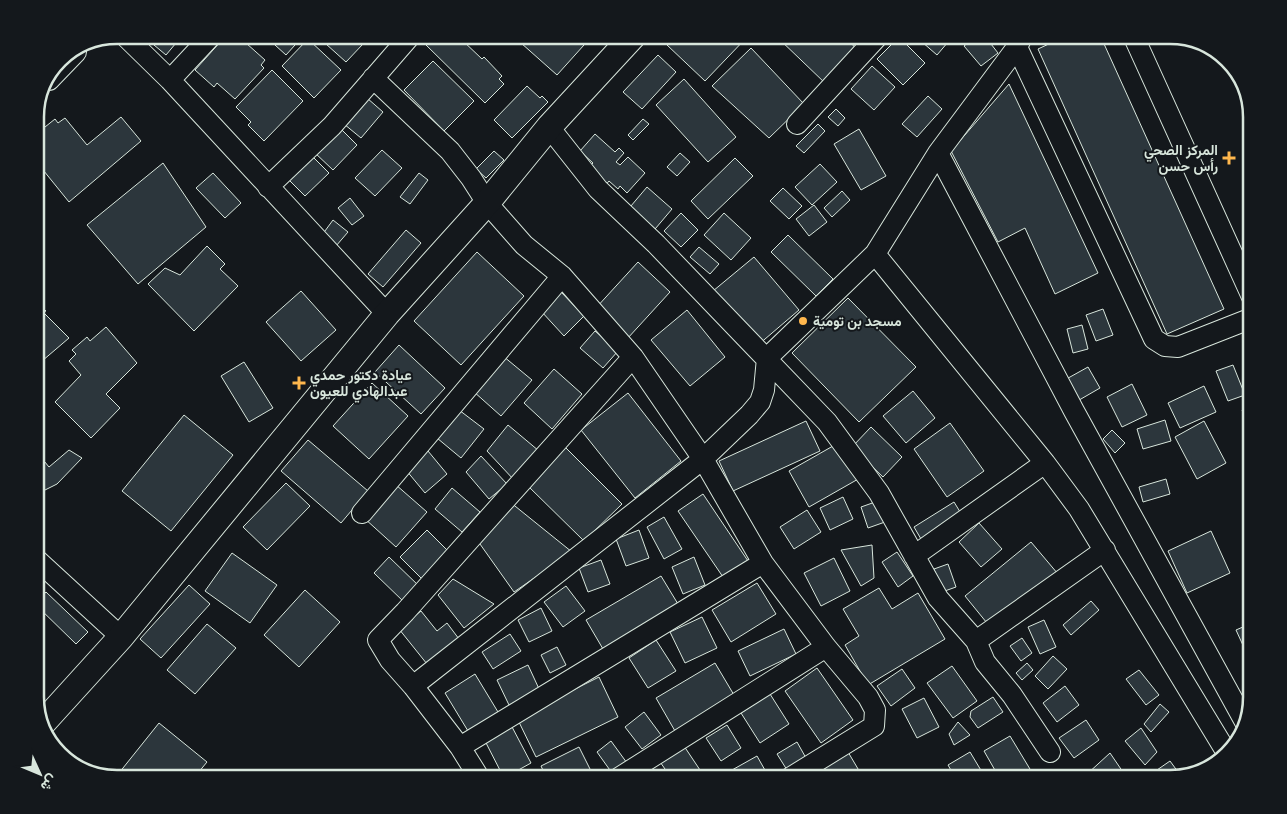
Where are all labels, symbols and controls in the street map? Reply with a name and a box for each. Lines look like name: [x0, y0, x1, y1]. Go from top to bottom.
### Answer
place label: المركز الصحي رأس حسن: [1144, 141, 1218, 175]
marker: المركز الصحي رأس حسن: [1222, 151, 1236, 165]
place label: مسجد بن تومية: [813, 312, 902, 330]
marker: مسجد بن تومية: [797, 315, 809, 327]
place label: عيادة دكتور حمدي عبدالهادي للعيون: [310, 366, 412, 403]
marker: عيادة دكتور حمدي عبدالهادي للعيون: [292, 376, 306, 390]
north arrow: [15, 749, 65, 799]
text: ش: [37, 771, 62, 795]

